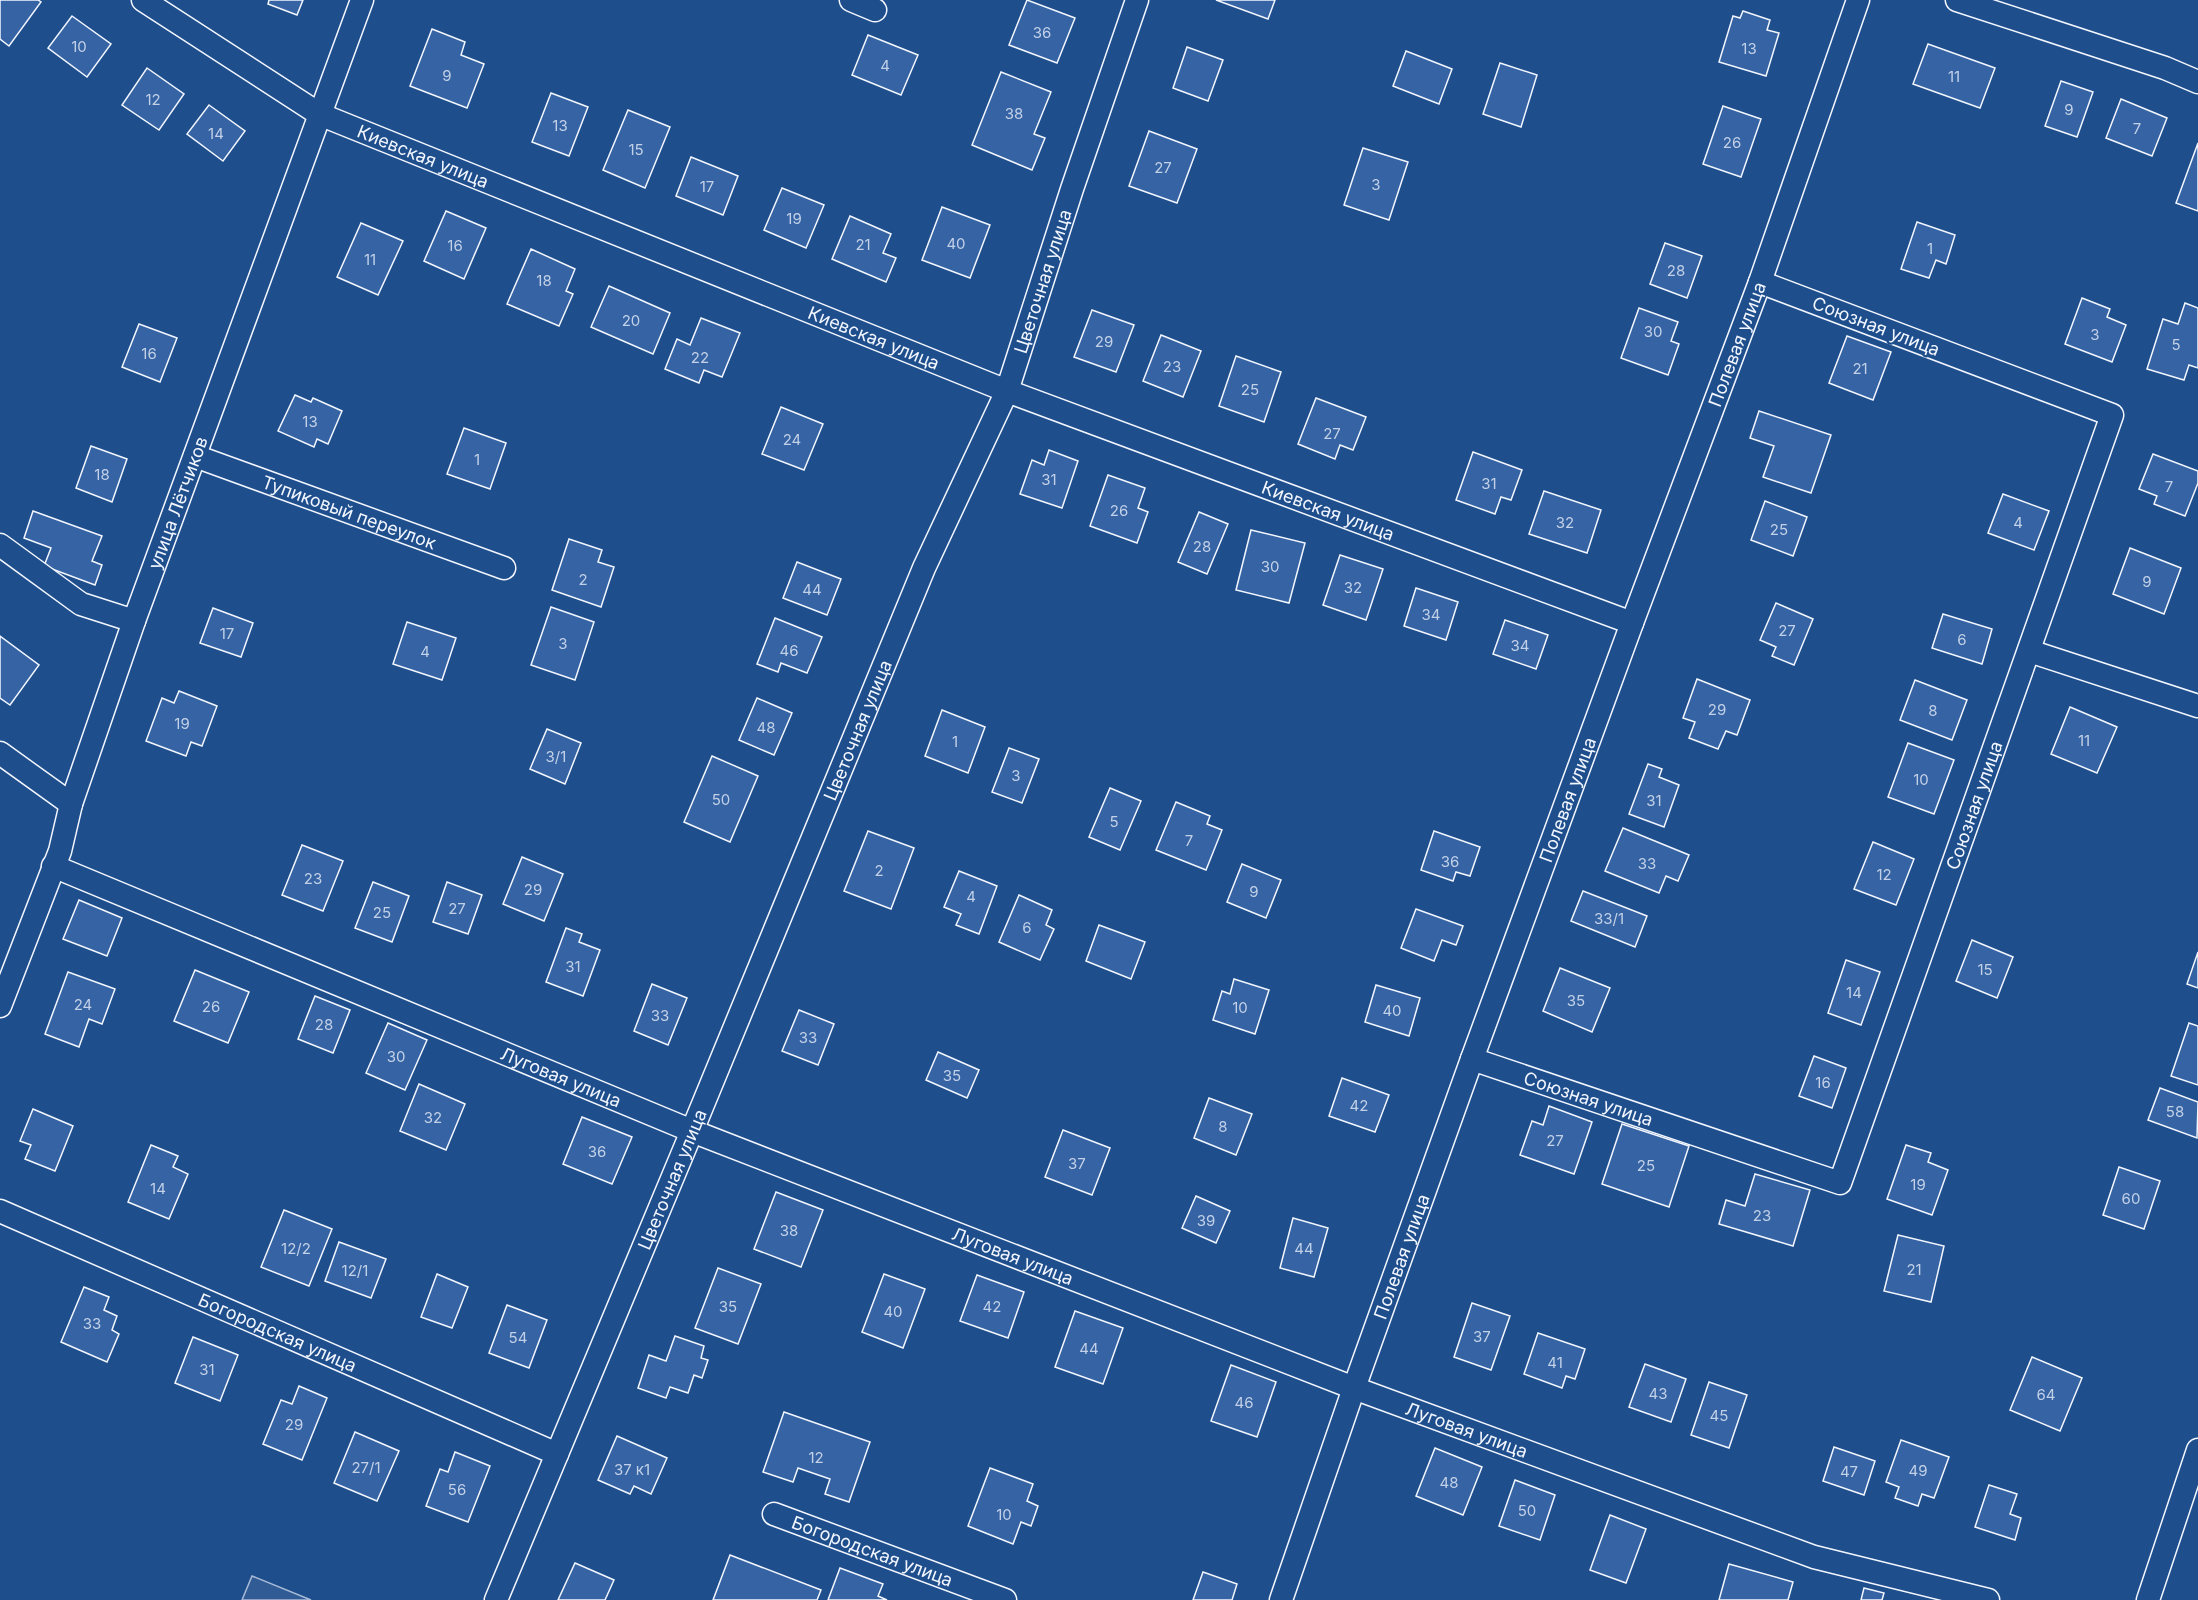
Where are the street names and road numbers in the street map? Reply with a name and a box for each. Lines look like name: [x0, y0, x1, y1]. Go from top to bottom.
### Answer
street label: Киевская улица: [354, 120, 492, 192]
street label: Цветочная улица: [1009, 207, 1075, 356]
street label: Полевая улица: [1704, 279, 1770, 409]
street label: Союзная улица: [1809, 292, 1943, 360]
street label: Киевская улица: [805, 302, 943, 373]
street label: улица Лётчиков: [143, 433, 211, 572]
street label: Тупиковый переулок: [259, 471, 439, 553]
street label: Киевская улица: [1259, 476, 1397, 544]
street label: Цветочная улица: [819, 657, 896, 803]
street label: Полевая улица: [1535, 734, 1600, 865]
street label: Союзная улица: [1941, 738, 2006, 872]
street label: Луговая улица: [498, 1042, 624, 1111]
street label: Союзная улица: [1521, 1067, 1656, 1130]
street label: Цветочная улица: [633, 1106, 710, 1253]
street label: Полевая улица: [1369, 1191, 1433, 1322]
street label: Луговая улица: [949, 1223, 1077, 1289]
street label: Богородская улица: [195, 1288, 360, 1376]
street label: Луговая улица: [1403, 1397, 1531, 1461]
street label: Богородская улица: [789, 1511, 956, 1590]

